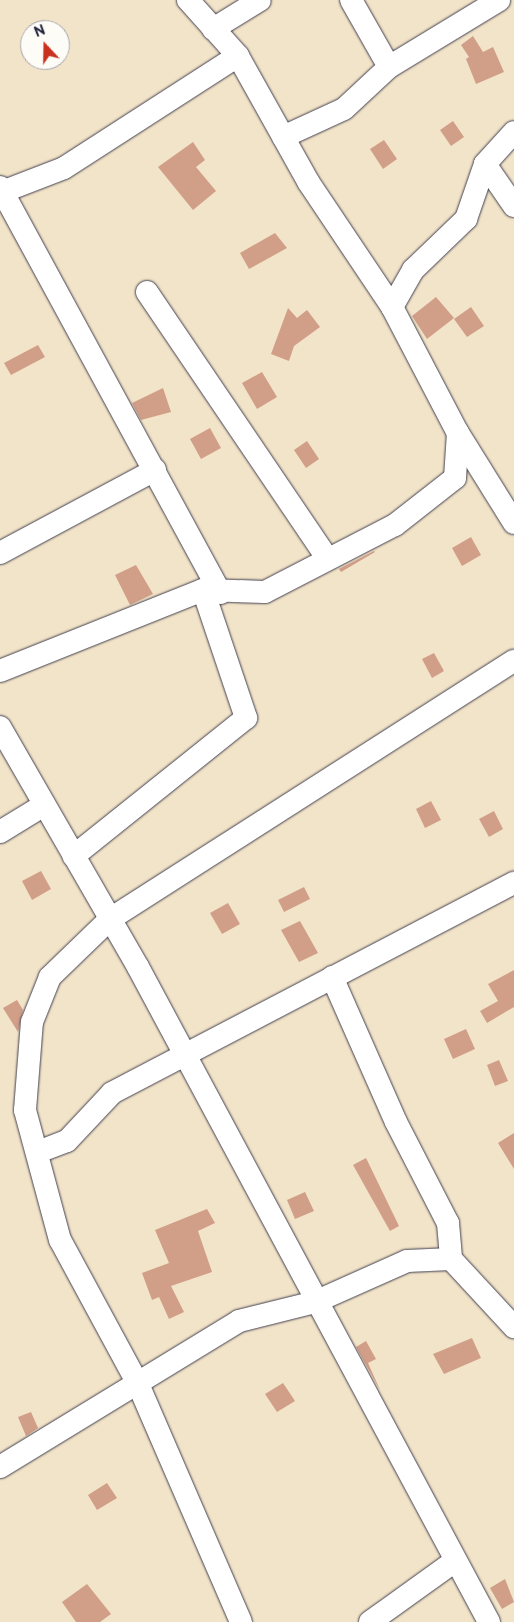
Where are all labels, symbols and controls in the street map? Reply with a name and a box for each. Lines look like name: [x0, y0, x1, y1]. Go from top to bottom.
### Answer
north arrow: [20, 20, 70, 70]
text: N: [32, 22, 48, 41]

